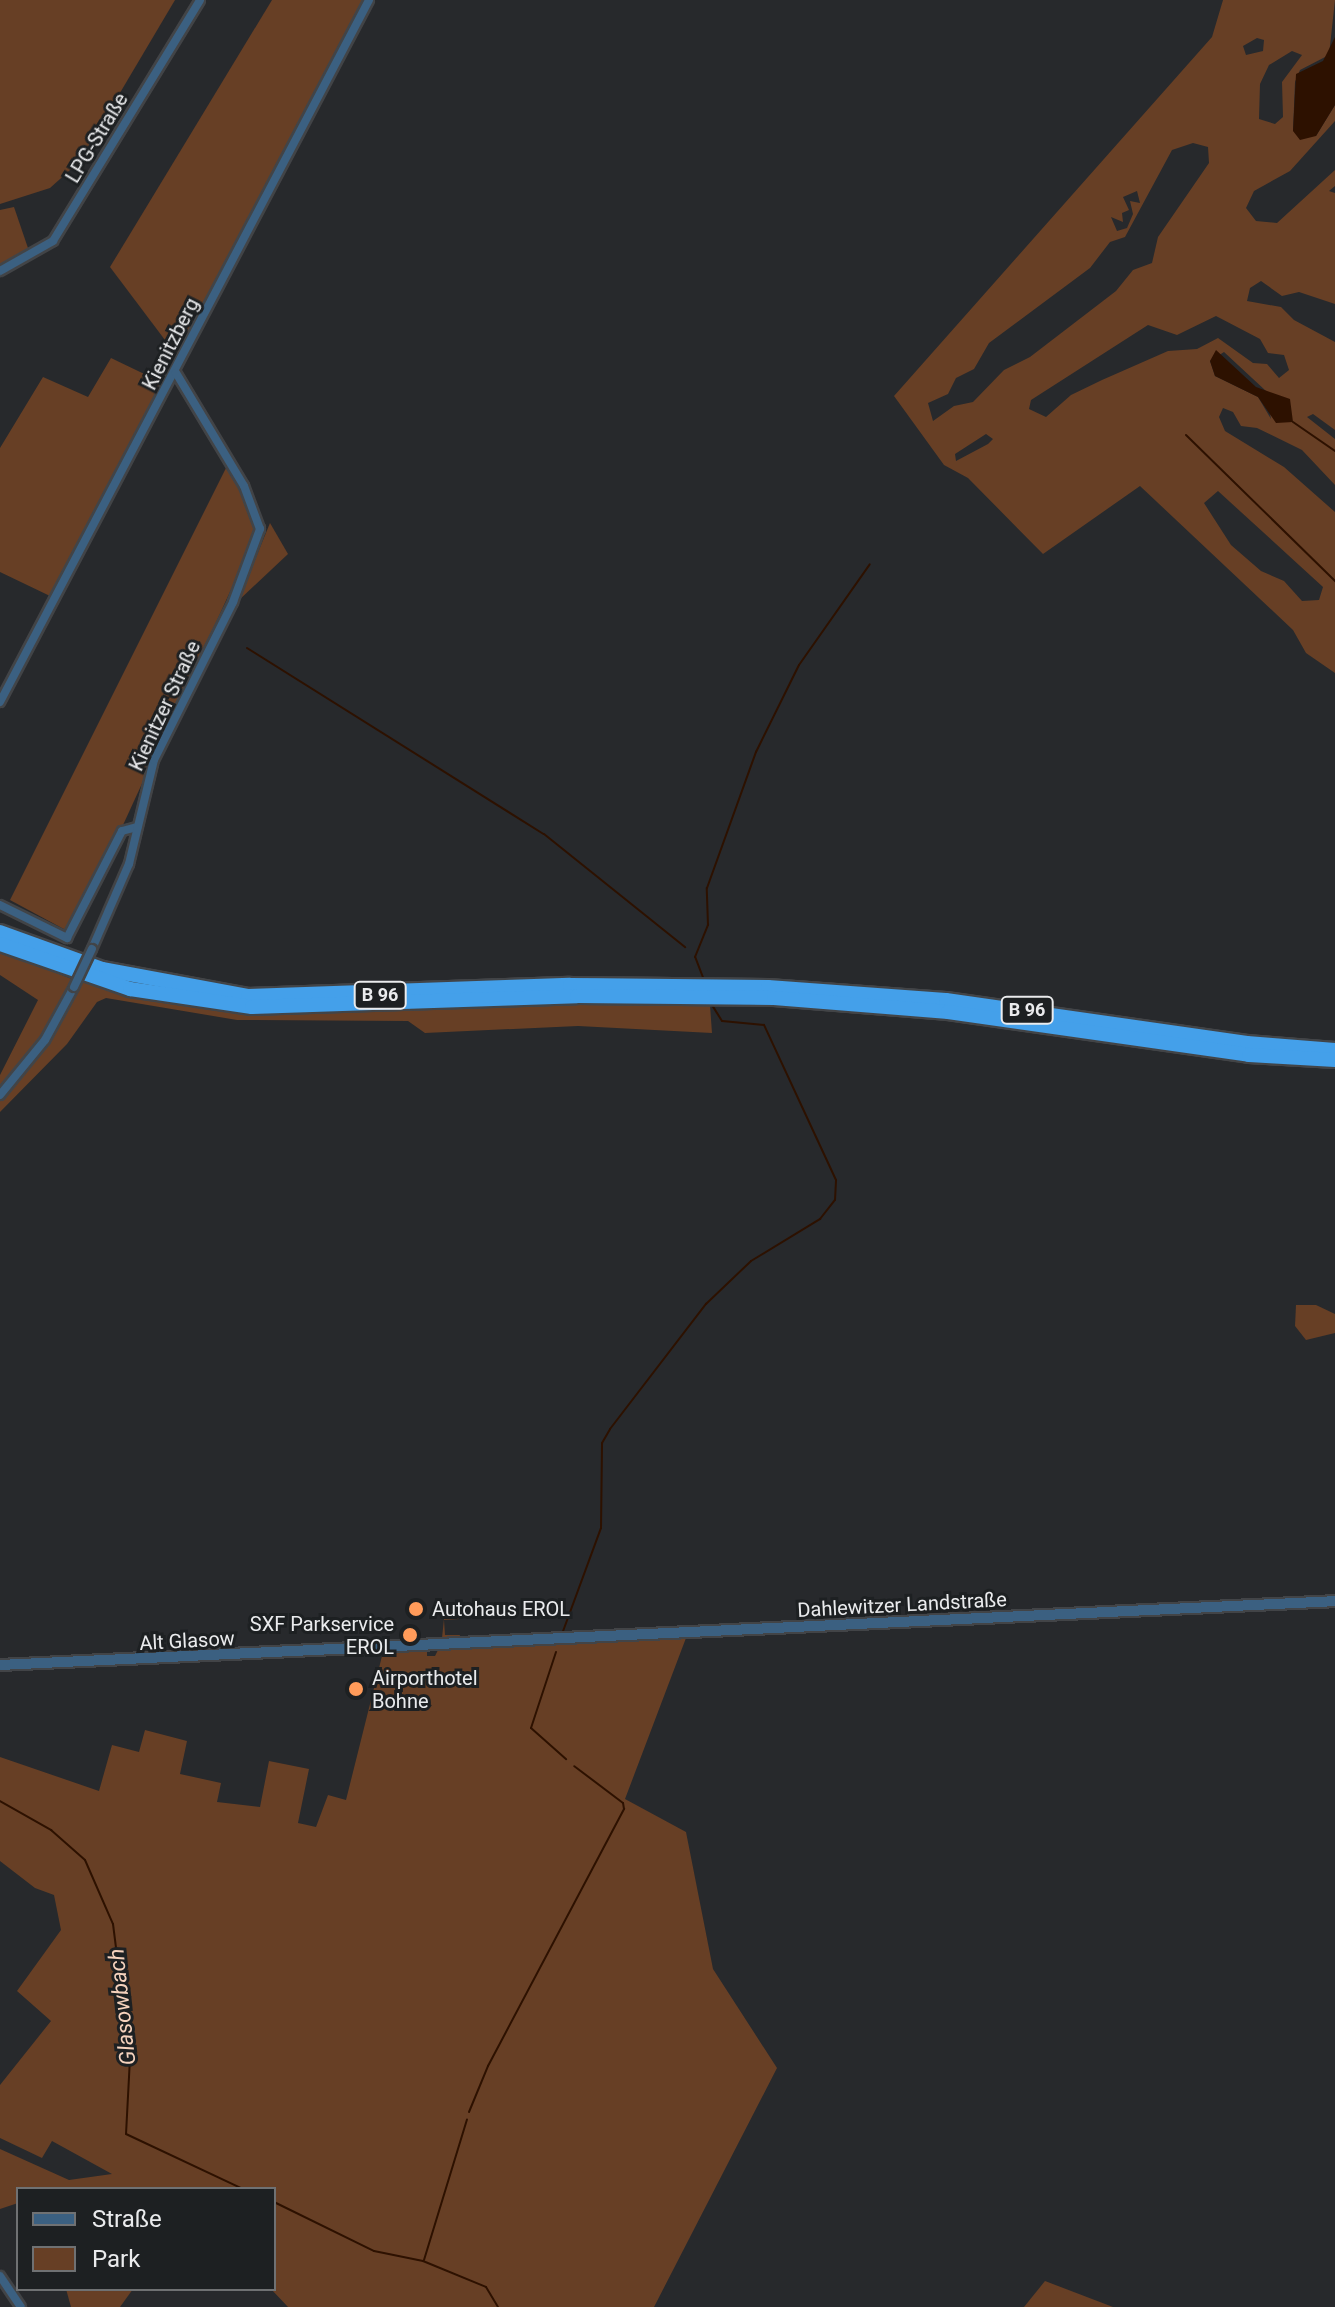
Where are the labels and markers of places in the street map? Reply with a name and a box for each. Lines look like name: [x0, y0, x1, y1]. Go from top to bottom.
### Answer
place label: Autohaus EROL: [432, 1597, 570, 1621]
marker: Autohaus EROL: [407, 1600, 425, 1618]
place label: SXF Parkservice EROL: [250, 1612, 394, 1659]
marker: SXF Parkservice EROL: [401, 1626, 419, 1644]
place label: Airporthotel Bohne: [372, 1666, 478, 1713]
marker: Airporthotel Bohne: [347, 1680, 365, 1698]

